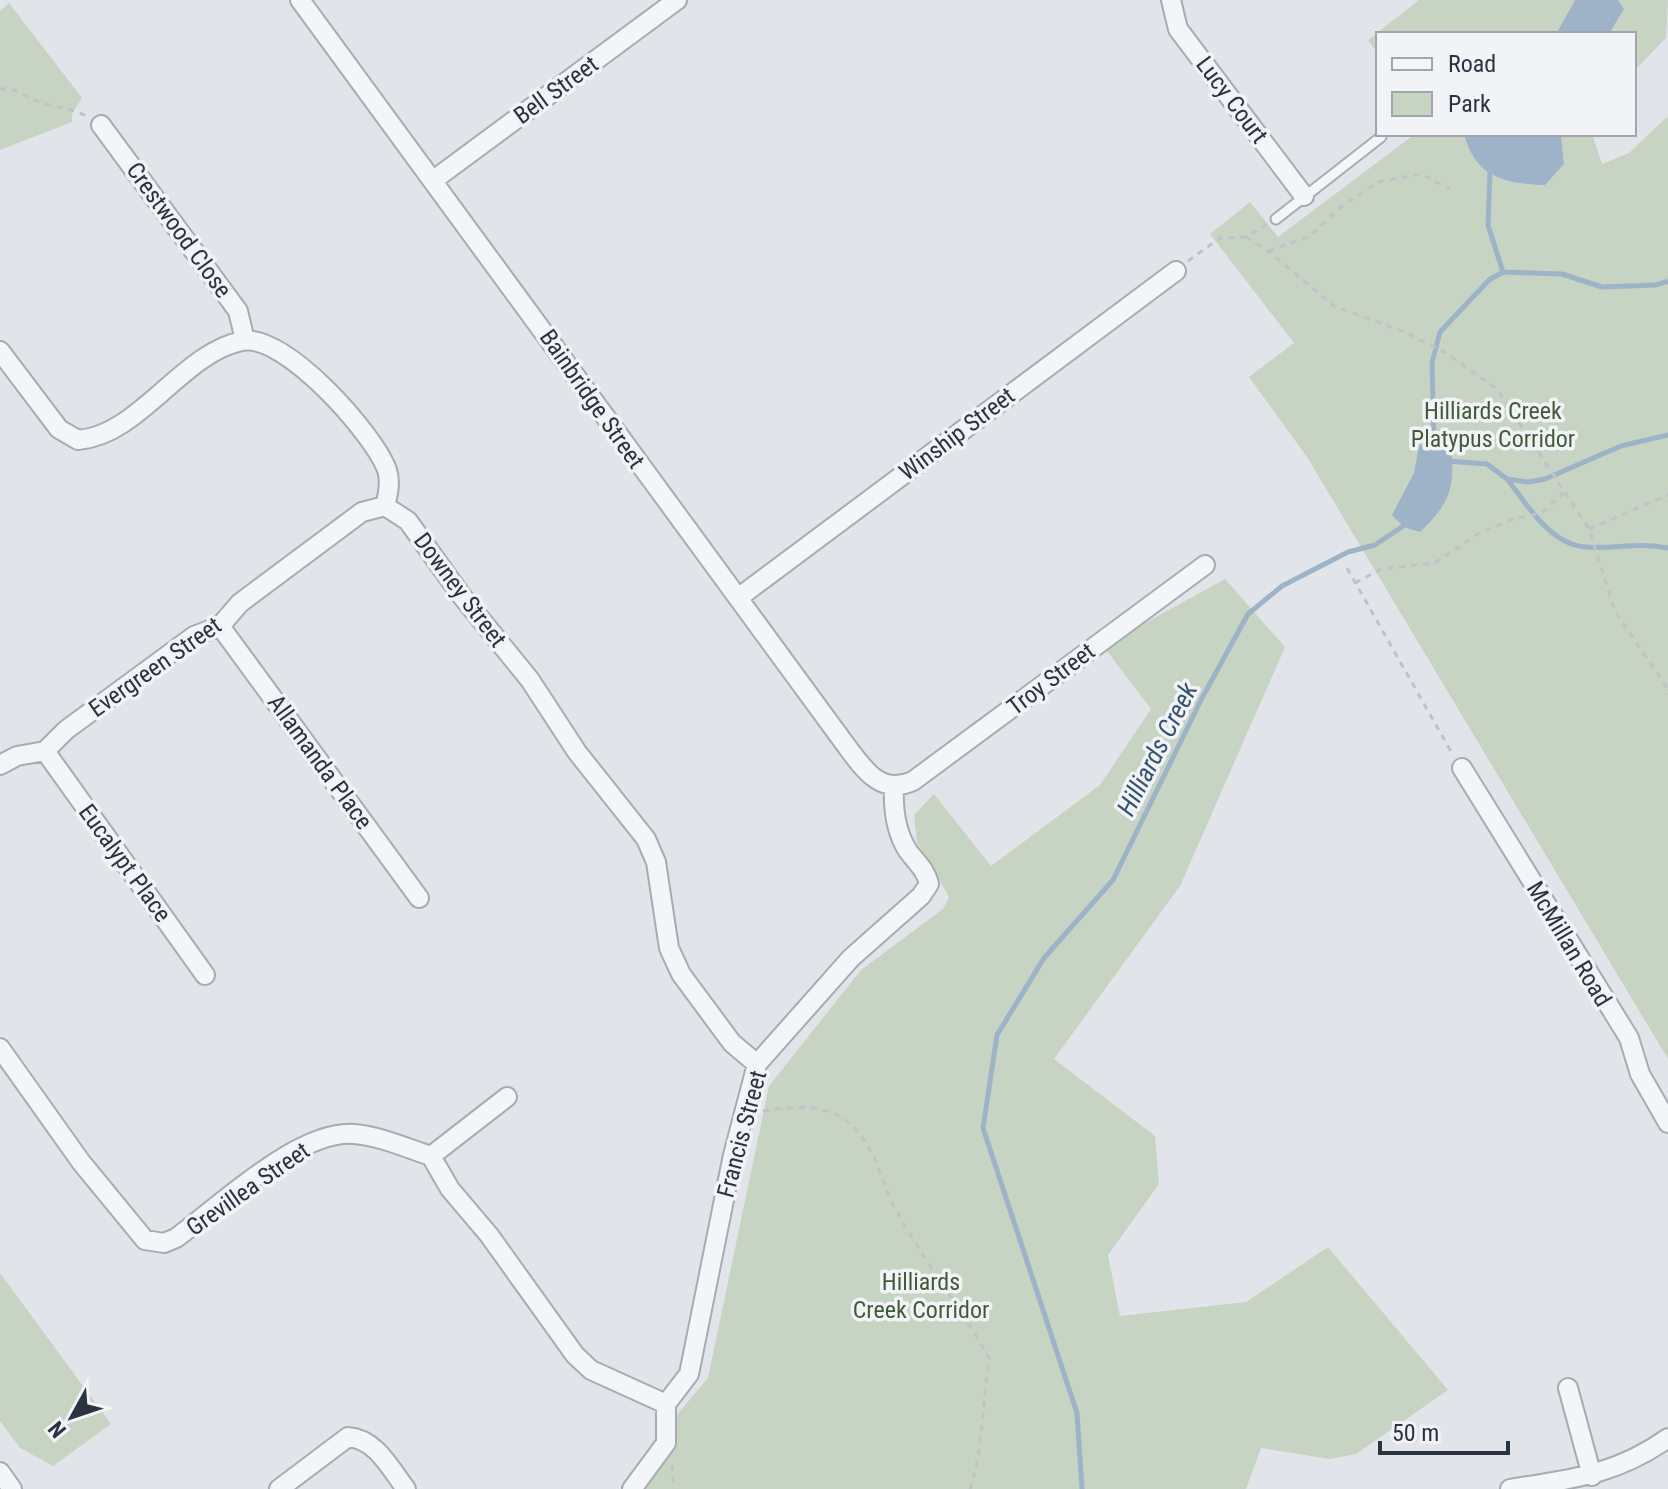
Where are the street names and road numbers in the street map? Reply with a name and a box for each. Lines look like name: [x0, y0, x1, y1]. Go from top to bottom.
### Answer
street label: Bell Street: [508, 50, 604, 130]
street label: Lucy Court: [1190, 51, 1274, 149]
street label: Crestwood Close: [121, 157, 237, 303]
street label: Bainbridge Street: [534, 324, 650, 474]
street label: Winship Street: [894, 382, 1020, 486]
street label: Downey Street: [408, 527, 512, 653]
street label: Evergreen Street: [84, 611, 226, 723]
street label: Troy Street: [1002, 637, 1100, 721]
street label: Allamanda Place: [262, 689, 378, 835]
street label: Eucalypt Place: [73, 799, 177, 927]
street label: McMillan Road: [1521, 876, 1617, 1012]
street label: Francis Street: [712, 1067, 772, 1201]
street label: Grevillea Street: [181, 1136, 315, 1242]

